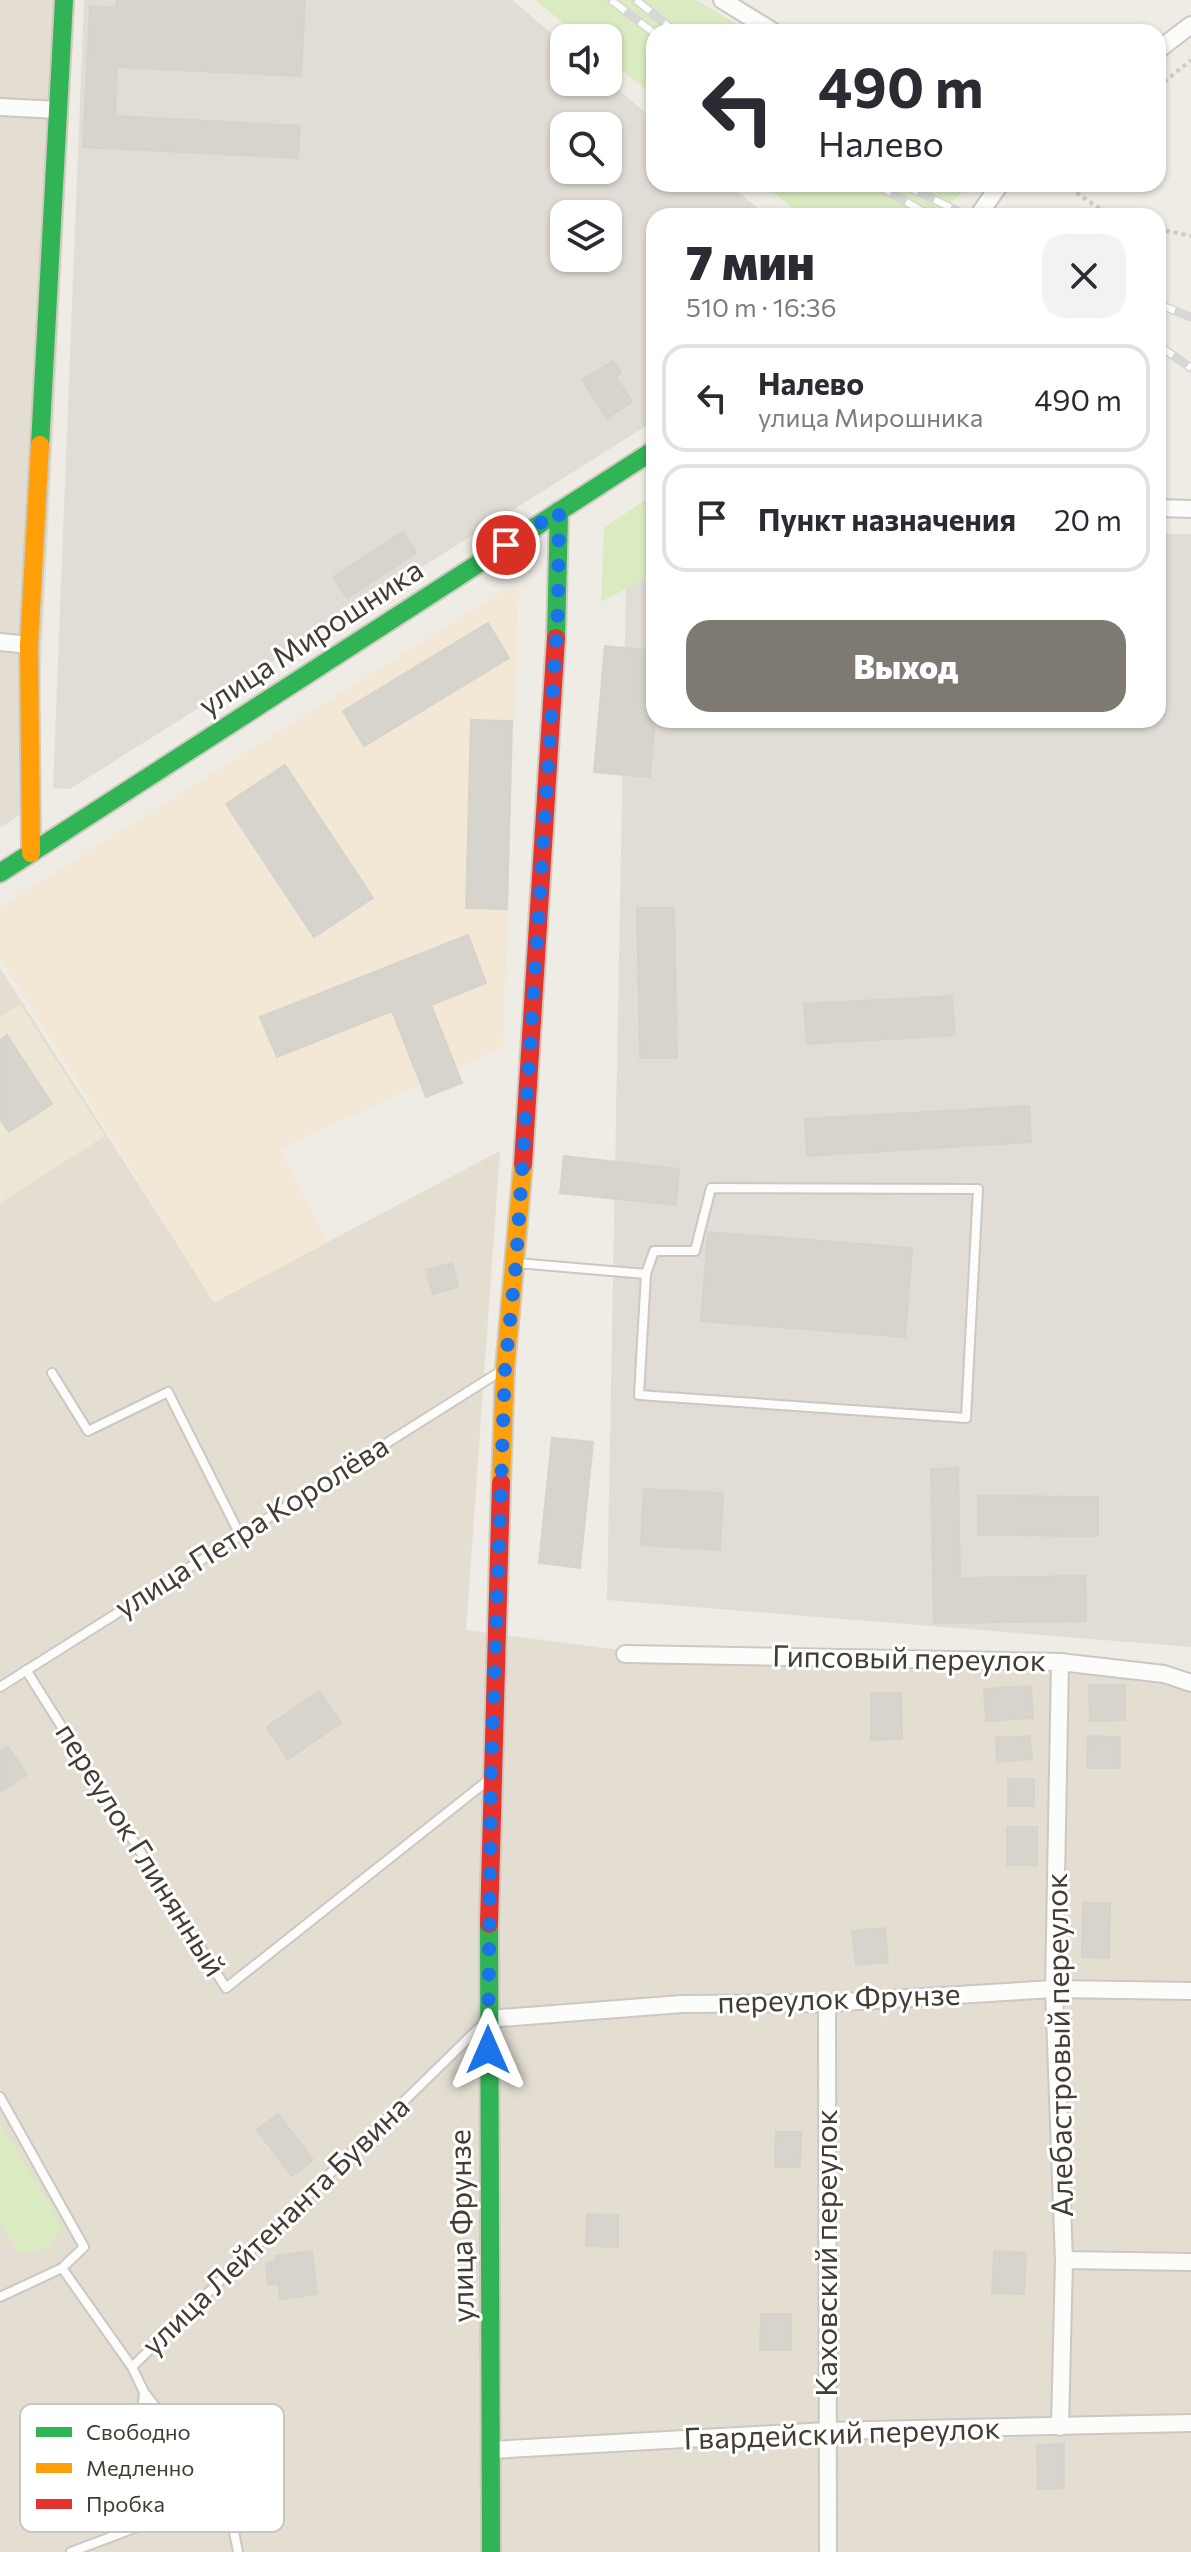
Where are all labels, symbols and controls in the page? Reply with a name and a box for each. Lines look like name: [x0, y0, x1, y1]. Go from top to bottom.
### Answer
map controls: [550, 24, 622, 272]
button: sound: [550, 24, 622, 96]
text: 490 m: [818, 51, 984, 120]
icon: left: [686, 56, 790, 160]
button: search: [550, 112, 622, 184]
text: Налево: [818, 120, 944, 164]
button: layers: [550, 200, 622, 272]
text: 7 мин: [686, 231, 815, 290]
button: close: [1042, 234, 1126, 318]
text: 510 m · 16:36: [686, 291, 836, 322]
text: Налево: [758, 364, 864, 401]
icon: left: [690, 376, 734, 420]
text: 490 m: [1034, 380, 1122, 417]
text: улица Мирошника: [758, 401, 983, 432]
icon: arrive: [690, 496, 734, 540]
text: Пункт назначения: [758, 500, 1016, 537]
text: 20 m: [1054, 500, 1122, 537]
pin: [472, 511, 540, 579]
icon: arrive: [484, 523, 528, 567]
street label: улица Мирошника: [191, 550, 429, 722]
button: Выход: [686, 620, 1126, 712]
street label: улица Петра Королёва: [107, 1426, 394, 1624]
street label: Гипсовый переулок: [772, 1636, 1046, 1677]
street label: переулок Глинянный: [49, 1715, 235, 1982]
street label: Алебастровый переулок: [1036, 1873, 1079, 2218]
street label: переулок Фрунзе: [717, 1974, 961, 2019]
position arrow: [446, 2008, 530, 2092]
street label: улица Лейтенанта Бувина: [133, 2087, 416, 2362]
street label: Каховский переулок: [806, 2109, 843, 2397]
street label: улица Фрунзе: [439, 2129, 480, 2323]
legend: [20, 2404, 284, 2532]
street label: Гвардейский переулок: [683, 2407, 1001, 2456]
text: Свободно: [86, 2418, 191, 2445]
text: Медленно: [86, 2454, 194, 2481]
text: Пробка: [86, 2490, 165, 2517]

